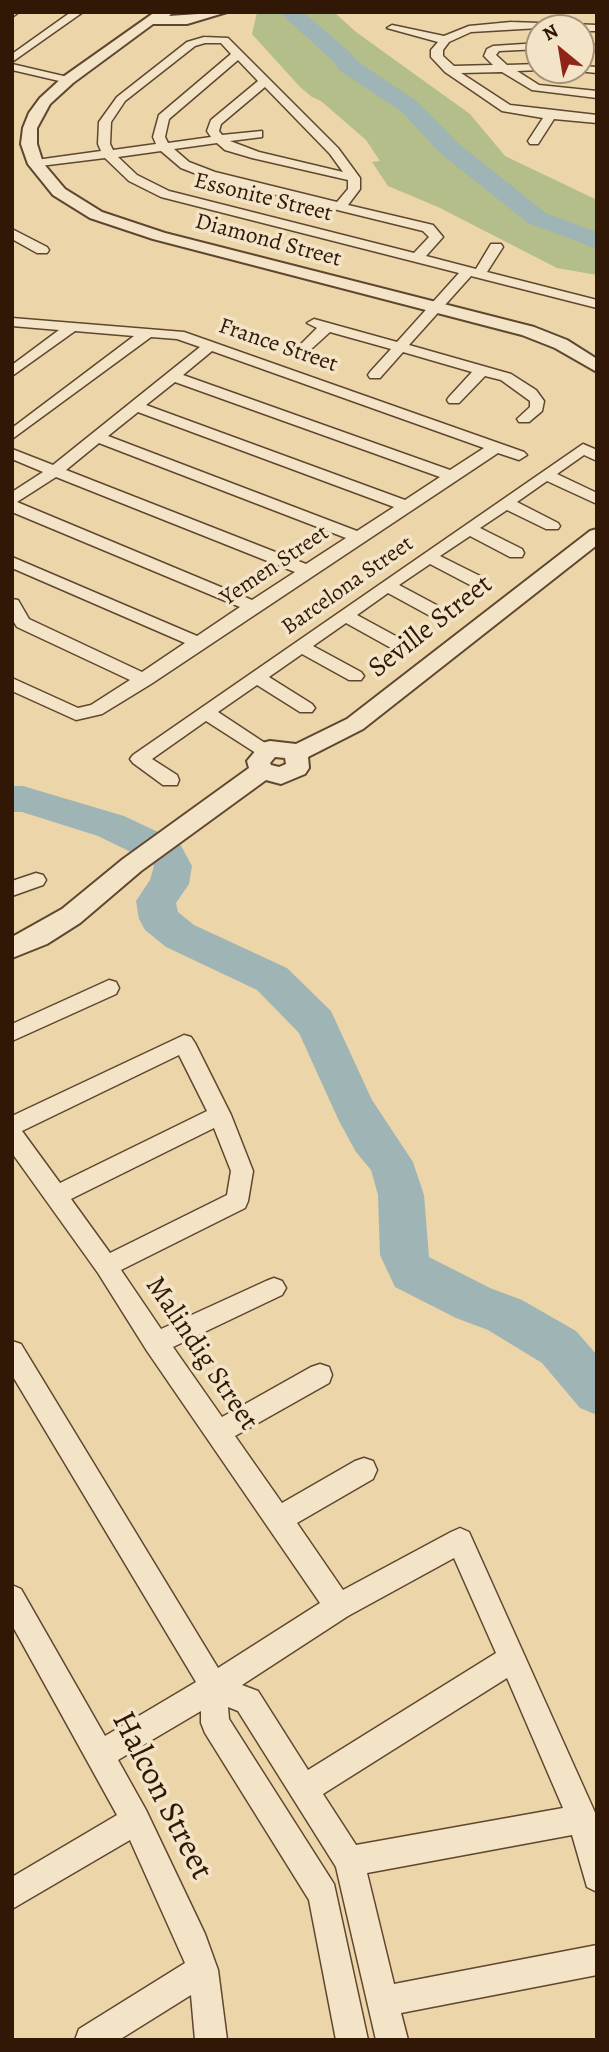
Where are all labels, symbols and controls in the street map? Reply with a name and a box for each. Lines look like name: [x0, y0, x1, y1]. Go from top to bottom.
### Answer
north arrow: [525, 14, 595, 84]
text: N: [538, 18, 563, 47]
street label: Essonite Street: [191, 167, 335, 229]
street label: Diamond Street: [192, 208, 344, 274]
street label: France Street: [215, 313, 341, 379]
street label: Yemen Street: [216, 520, 334, 612]
street label: Barcelona Street: [277, 530, 419, 642]
street label: Seville Street: [362, 568, 500, 686]
street label: Malindig Street: [137, 1271, 265, 1437]
street label: Halcon Street: [102, 1705, 220, 1887]

